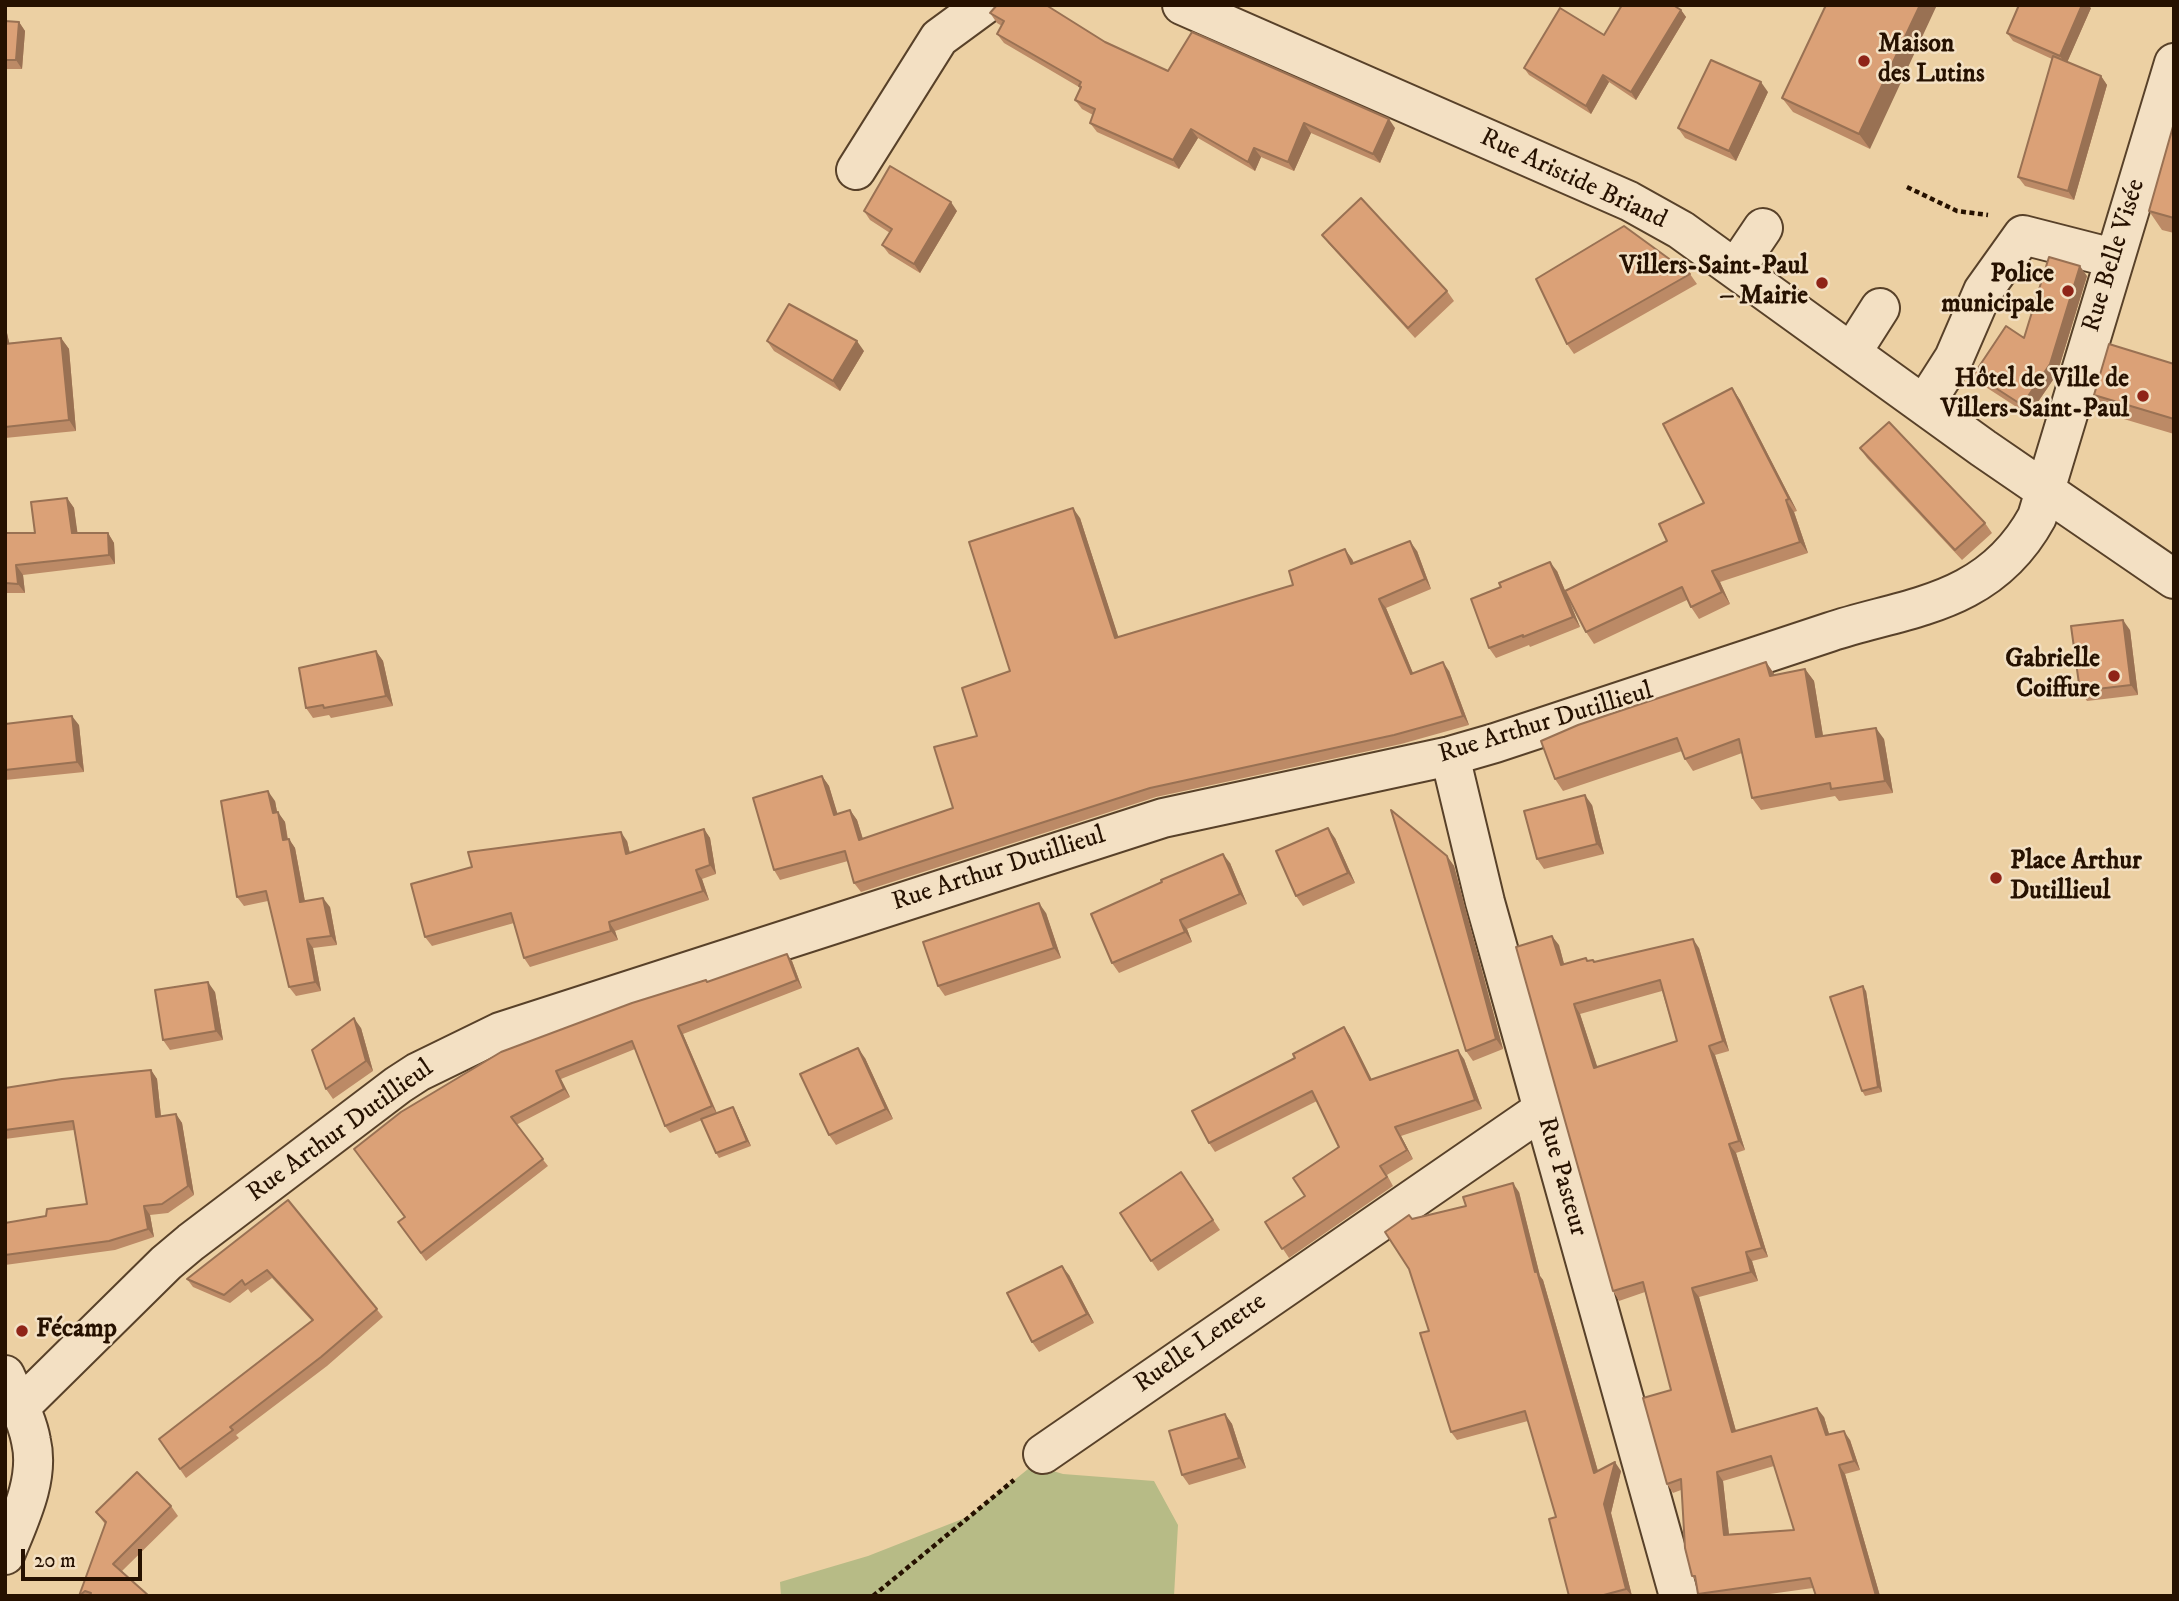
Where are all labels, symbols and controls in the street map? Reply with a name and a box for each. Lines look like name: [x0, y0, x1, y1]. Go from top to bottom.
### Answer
place label: Maison des Lutins: [1878, 30, 1985, 92]
marker: Maison des Lutins: [1856, 53, 1872, 69]
street label: Rue Aristide Briand: [1475, 123, 1671, 237]
street label: Rue Belle Visée: [2077, 176, 2153, 336]
place label: Villers-Saint-Paul – Mairie: [1620, 252, 1808, 314]
place label: Police municipale: [1941, 260, 2054, 322]
marker: Villers-Saint-Paul – Mairie: [1814, 275, 1830, 291]
marker: Police municipale: [2060, 283, 2076, 299]
place label: Hôtel de Ville de Villers-Saint-Paul: [1941, 365, 2129, 426]
marker: Hôtel de Ville de Villers-Saint-Paul: [2135, 388, 2151, 404]
place label: Gabrielle Coiffure: [2005, 645, 2100, 706]
marker: Gabrielle Coiffure: [2106, 668, 2122, 684]
street label: Rue Arthur Dutillieul: [1435, 677, 1657, 771]
street label: Rue Arthur Dutillieul: [888, 821, 1110, 919]
place label: Place Arthur Dutillieul: [2010, 847, 2142, 908]
marker: Place Arthur Dutillieul: [1988, 870, 2004, 886]
street label: Rue Arthur Dutillieul: [242, 1054, 440, 1210]
street label: Rue Pasteur: [1529, 1114, 1593, 1240]
street label: Ruelle Lenette: [1129, 1287, 1273, 1401]
place label: Fécamp: [36, 1315, 117, 1347]
marker: Fécamp: [14, 1323, 30, 1339]
scale bar: [24, 1534, 145, 1578]
text: 20 m: [34, 1548, 76, 1574]

